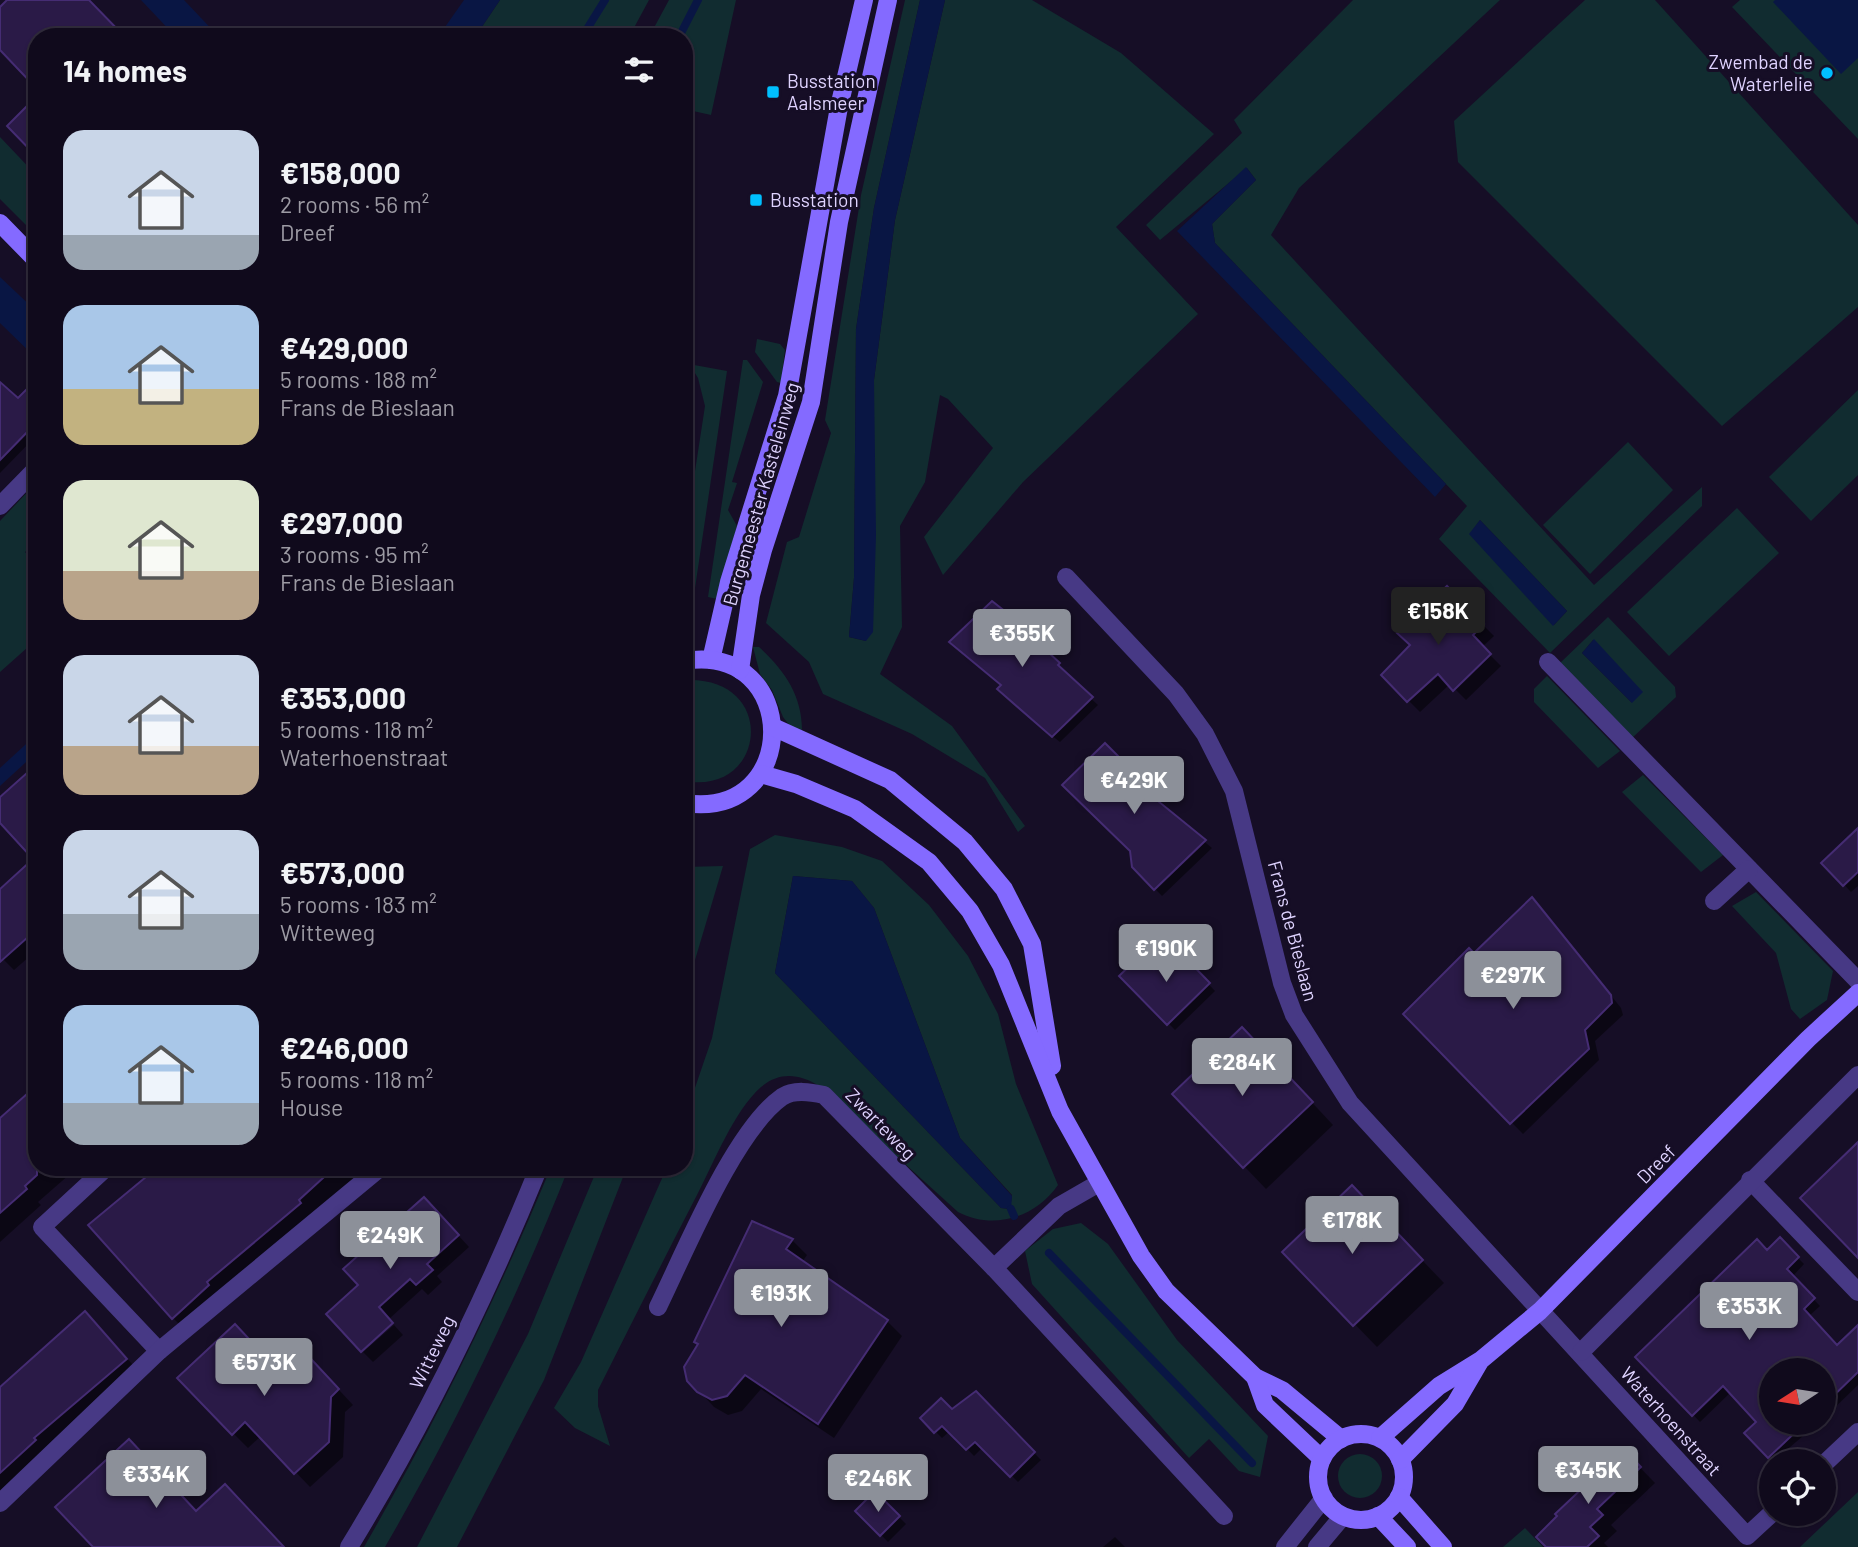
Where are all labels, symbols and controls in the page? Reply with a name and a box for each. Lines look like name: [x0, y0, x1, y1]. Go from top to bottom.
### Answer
place label: Zwembad de Waterlelie: [1709, 50, 1813, 95]
icon: filters: [620, 51, 658, 89]
text: 14 homes: [63, 52, 187, 88]
marker: Zwembad de Waterlelie: [1819, 65, 1835, 81]
place label: Busstation Aalsmeer: [787, 69, 876, 114]
marker: Busstation Aalsmeer: [765, 84, 781, 100]
text: €158,000: [280, 154, 401, 190]
icon: home: [119, 158, 203, 242]
place label: Busstation: [770, 188, 859, 211]
text: 2 rooms · 56 m²: [280, 190, 429, 218]
marker: Busstation: [748, 192, 764, 208]
text: Dreef: [280, 218, 335, 246]
text: €429,000: [280, 329, 408, 365]
icon: home: [119, 333, 203, 417]
text: 5 rooms · 188 m²: [280, 365, 437, 393]
street label: Burgemeester Kasteleinweg: [718, 379, 803, 608]
text: Frans de Bieslaan: [280, 393, 455, 421]
text: €297,000: [280, 504, 403, 540]
icon: home: [119, 508, 203, 592]
text: 3 rooms · 95 m²: [280, 540, 429, 568]
text: Frans de Bieslaan: [280, 568, 455, 596]
pin: €158K: [1389, 588, 1487, 647]
text: €158K: [1407, 596, 1469, 624]
pin: €355K: [973, 610, 1071, 669]
text: €355K: [989, 618, 1055, 646]
text: €353,000: [280, 679, 406, 715]
icon: home: [119, 683, 203, 767]
text: 5 rooms · 118 m²: [280, 715, 433, 743]
text: Waterhoenstraat: [280, 743, 448, 771]
pin: €429K: [1085, 756, 1183, 816]
text: €429K: [1100, 765, 1168, 793]
text: €573,000: [280, 854, 405, 890]
icon: home: [119, 858, 203, 942]
street label: Frans de Bieslaan: [1264, 858, 1323, 1004]
text: 5 rooms · 183 m²: [280, 890, 437, 918]
text: Witteweg: [280, 918, 375, 946]
pin: €190K: [1117, 925, 1215, 984]
text: €190K: [1135, 933, 1197, 961]
pin: €297K: [1464, 951, 1562, 1011]
text: €297K: [1480, 960, 1546, 988]
text: €246,000: [280, 1029, 409, 1065]
icon: home: [119, 1033, 203, 1117]
pin: €284K: [1193, 1038, 1291, 1098]
text: €284K: [1208, 1047, 1276, 1075]
text: 5 rooms · 118 m²: [280, 1065, 433, 1093]
street label: Zwarteweg: [841, 1083, 921, 1164]
text: House: [280, 1093, 343, 1121]
street label: Dreef: [1631, 1139, 1680, 1188]
pin: €178K: [1303, 1196, 1401, 1256]
text: €178K: [1322, 1205, 1382, 1233]
pin: €249K: [341, 1212, 439, 1271]
text: €249K: [356, 1220, 424, 1248]
pin: €193K: [732, 1270, 830, 1329]
text: €193K: [750, 1278, 812, 1306]
pin: €353K: [1700, 1282, 1798, 1342]
text: €353K: [1716, 1291, 1782, 1319]
street label: Witteweg: [404, 1311, 459, 1392]
pin: €573K: [215, 1338, 313, 1398]
text: €573K: [231, 1347, 297, 1375]
north arrow: [1759, 1358, 1836, 1435]
map controls: [1759, 1358, 1836, 1526]
street label: Waterhoenstraat: [1616, 1361, 1726, 1480]
pin: €345K: [1539, 1446, 1637, 1506]
button: locate: [1759, 1449, 1836, 1526]
pin: €334K: [107, 1450, 205, 1510]
pin: €246K: [829, 1454, 927, 1514]
text: €345K: [1554, 1455, 1622, 1483]
text: €334K: [122, 1459, 190, 1487]
text: €246K: [844, 1463, 912, 1491]

